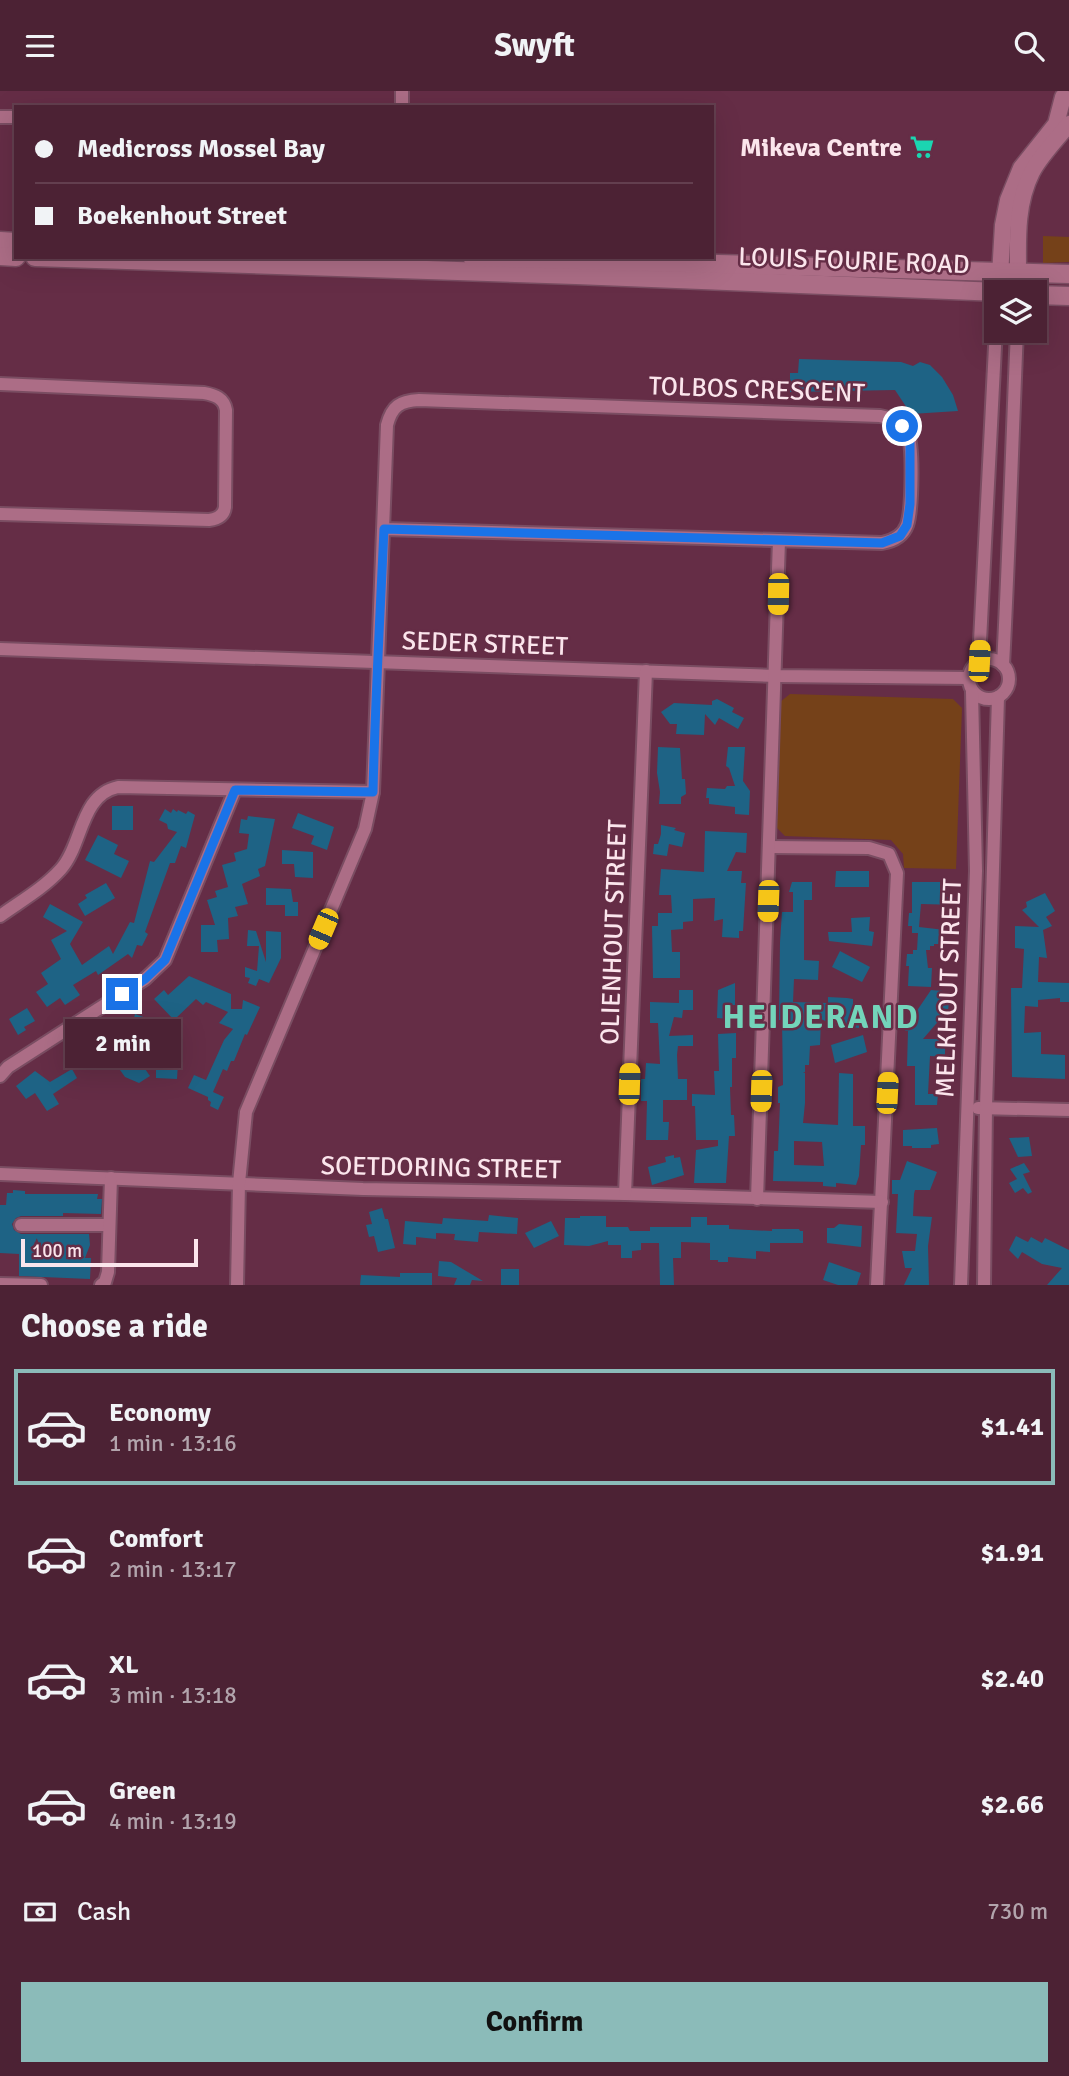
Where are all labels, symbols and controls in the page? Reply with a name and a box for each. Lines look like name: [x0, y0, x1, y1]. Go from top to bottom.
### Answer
text: Swyft: [494, 26, 575, 65]
icon: menu: [21, 27, 59, 65]
icon: search: [1010, 27, 1048, 65]
place label: Mikeva Centre: [740, 132, 902, 164]
text: Medicross Mossel Bay: [77, 133, 325, 165]
supermarket icon: Mikeva Centre: [908, 133, 936, 161]
text: Boekenhout Street: [77, 200, 287, 232]
street label: LOUIS FOURIE ROAD: [738, 241, 970, 281]
map controls: [984, 280, 1047, 343]
button: layers: [984, 280, 1047, 343]
street label: TOLBOS CRESCENT: [648, 370, 866, 410]
route start: [886, 410, 918, 442]
car: [768, 573, 789, 615]
street label: SEDER STREET: [401, 625, 569, 663]
car: [968, 639, 991, 683]
street label: OLIENHOUT STREET: [594, 819, 634, 1045]
street label: MELKHOUT STREET: [929, 878, 969, 1098]
car: [757, 880, 780, 922]
car: [306, 906, 341, 952]
route end: [106, 978, 138, 1010]
district label: HEIDERAND: [722, 997, 920, 1038]
callout: 2 min: [64, 1019, 180, 1067]
text: 2 min: [95, 1029, 151, 1058]
car: [618, 1063, 641, 1105]
car: [750, 1070, 773, 1112]
car: [876, 1071, 899, 1115]
street label: SOETDORING STREET: [320, 1150, 562, 1186]
scale bar: [21, 1236, 198, 1268]
text: 100 m: [32, 1239, 82, 1263]
text: Choose a ride: [21, 1307, 208, 1346]
icon: car: [25, 1396, 88, 1459]
text: Economy: [109, 1397, 211, 1429]
text: $1.41: [980, 1411, 1044, 1443]
text: 1 min · 13:16: [109, 1429, 237, 1458]
icon: car: [25, 1522, 88, 1585]
text: Comfort: [109, 1523, 203, 1555]
text: $1.91: [980, 1537, 1044, 1569]
text: 2 min · 13:17: [109, 1555, 237, 1584]
icon: car: [25, 1648, 88, 1711]
text: XL: [109, 1649, 139, 1681]
text: $2.40: [980, 1663, 1044, 1695]
text: 3 min · 13:18: [109, 1681, 237, 1710]
icon: car: [25, 1774, 88, 1837]
text: Green: [109, 1775, 176, 1807]
text: $2.66: [980, 1789, 1044, 1821]
text: 4 min · 13:19: [109, 1807, 237, 1836]
icon: cash: [21, 1893, 59, 1931]
text: Cash: [77, 1896, 131, 1928]
text: 730 m: [987, 1897, 1048, 1926]
button: Confirm: [21, 1982, 1048, 2062]

